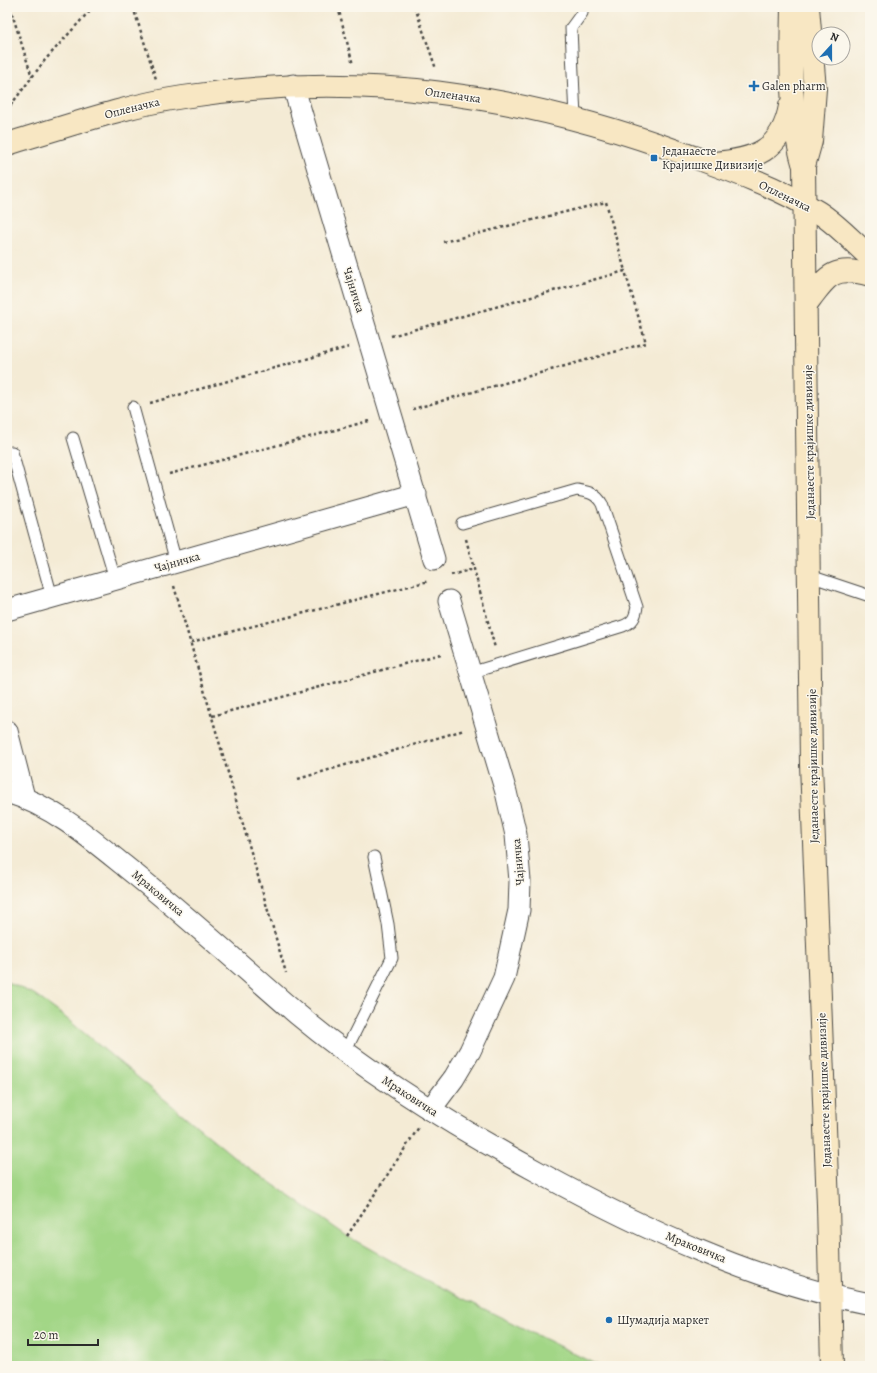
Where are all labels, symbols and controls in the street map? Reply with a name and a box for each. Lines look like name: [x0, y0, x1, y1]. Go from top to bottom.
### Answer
north arrow: [811, 26, 851, 66]
text: N: [828, 29, 841, 46]
place label: Galen pharm: [762, 78, 826, 94]
marker: Galen pharm: [749, 81, 759, 91]
street label: Опленачка: [424, 83, 482, 107]
street label: Опленачка: [103, 93, 162, 123]
place label: Једанаесте Крајишке Дивизије: [662, 143, 763, 173]
marker: Једанаесте Крајишке Дивизије: [649, 153, 659, 163]
street label: Опленачка: [756, 176, 814, 216]
street label: Чајничка: [340, 265, 369, 315]
street label: Једанаесте крајишке дивизије: [800, 364, 818, 520]
street label: Чајничка: [152, 548, 202, 576]
street label: Једанаесте крајишке дивизије: [804, 688, 822, 844]
street label: Чајничка: [508, 838, 528, 886]
street label: Мраковичка: [128, 866, 188, 920]
street label: Једанаесте крајишке дивизије: [813, 1012, 835, 1168]
street label: Мраковичка: [379, 1072, 442, 1120]
street label: Мраковичка: [663, 1228, 729, 1267]
place label: Шумадија маркет: [617, 1312, 710, 1328]
marker: Шумадија маркет: [604, 1315, 614, 1325]
scale bar: [28, 1321, 98, 1347]
text: 20 m: [34, 1327, 58, 1343]

